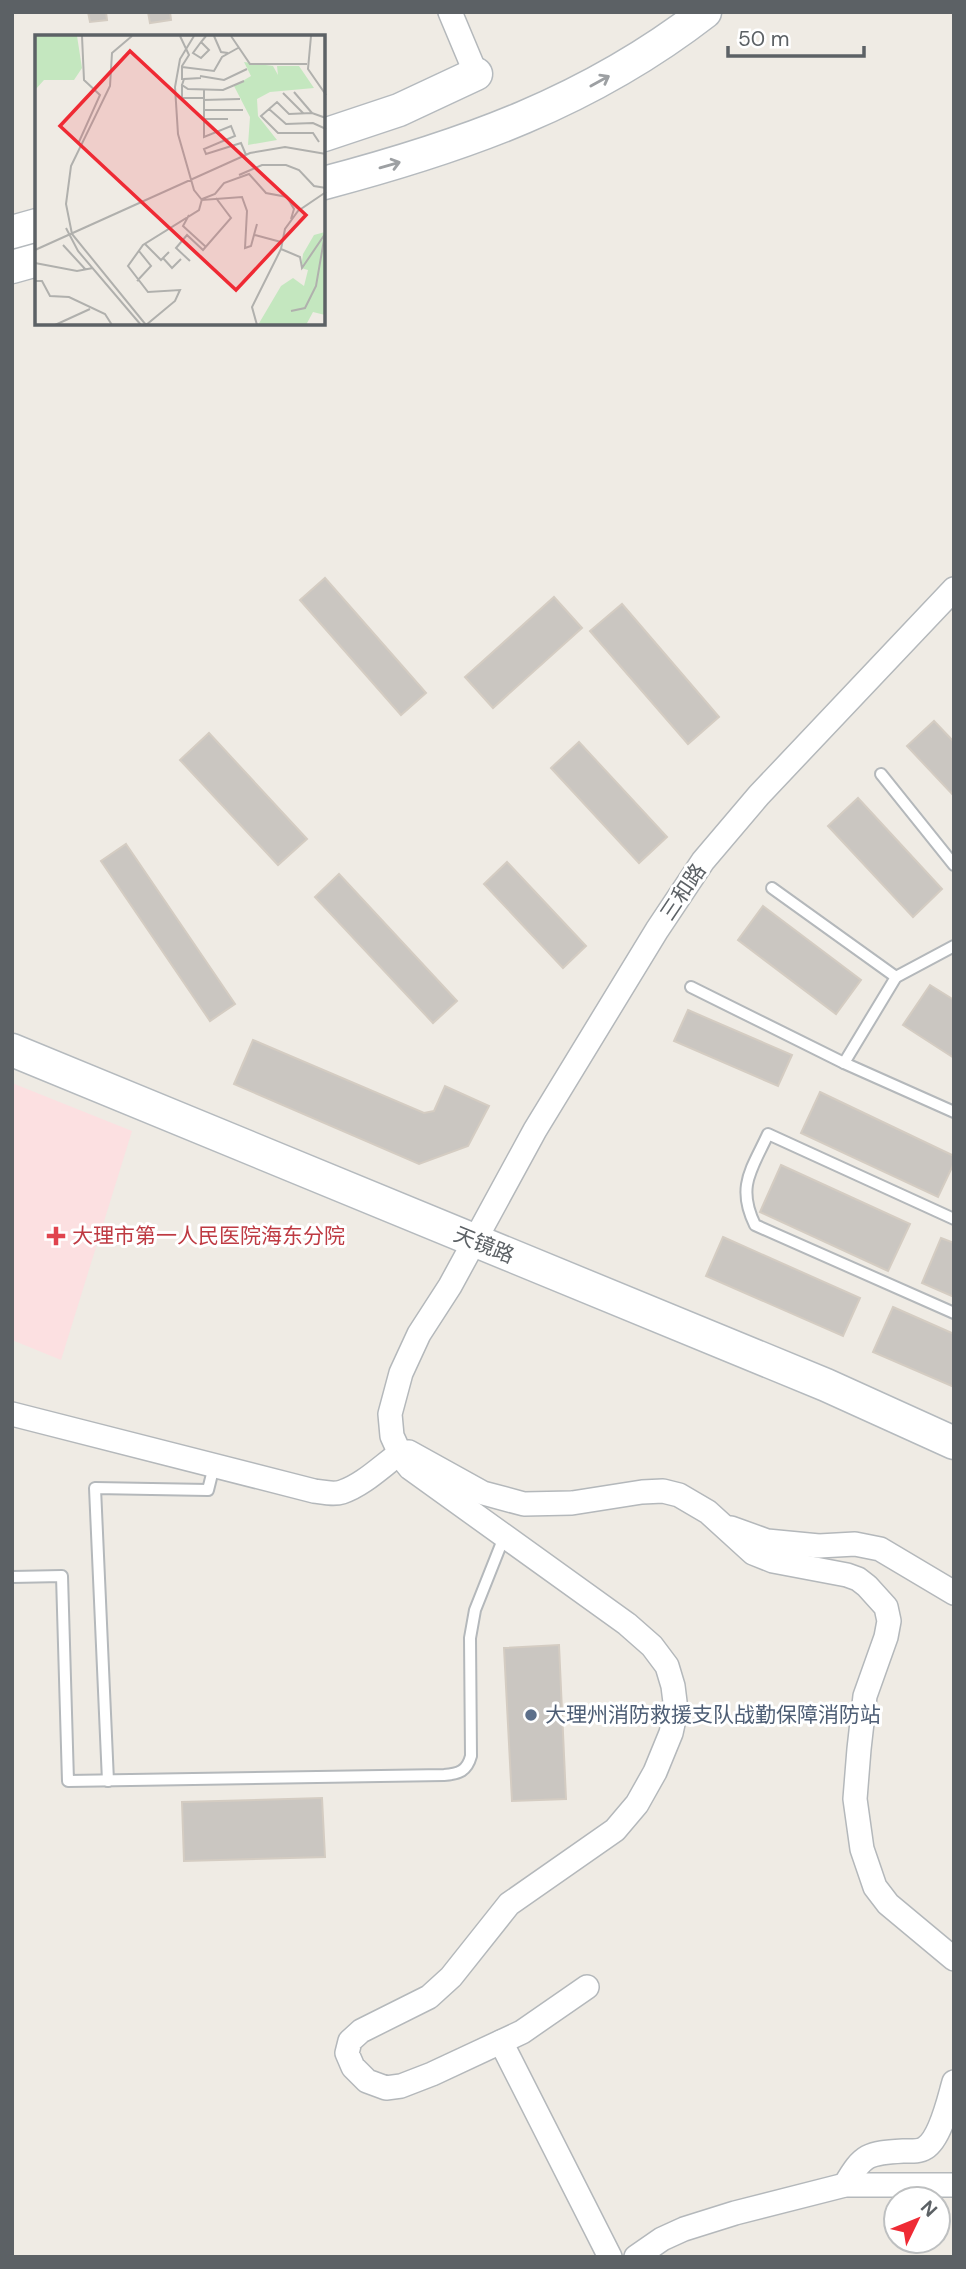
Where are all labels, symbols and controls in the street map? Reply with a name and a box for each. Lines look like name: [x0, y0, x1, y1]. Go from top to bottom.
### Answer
scale bar: [728, 14, 864, 58]
text: 50 m: [738, 25, 789, 53]
inset map: [35, 35, 326, 326]
one-way arrow: [590, 74, 610, 88]
one-way arrow: [378, 158, 400, 171]
street label: 三和路: [654, 858, 712, 926]
street label: 天镜路: [450, 1220, 518, 1270]
place label: 大理市第一人民医院海东分院: [72, 1222, 345, 1250]
marker: 大理市第一人民医院海东分院: [46, 1226, 66, 1246]
place label: 大理州消防救援支队战勤保障消防站: [545, 1701, 881, 1729]
marker: 大理州消防救援支队战勤保障消防站: [523, 1707, 539, 1723]
north arrow: [882, 2185, 952, 2255]
text: N: [915, 2195, 943, 2222]

